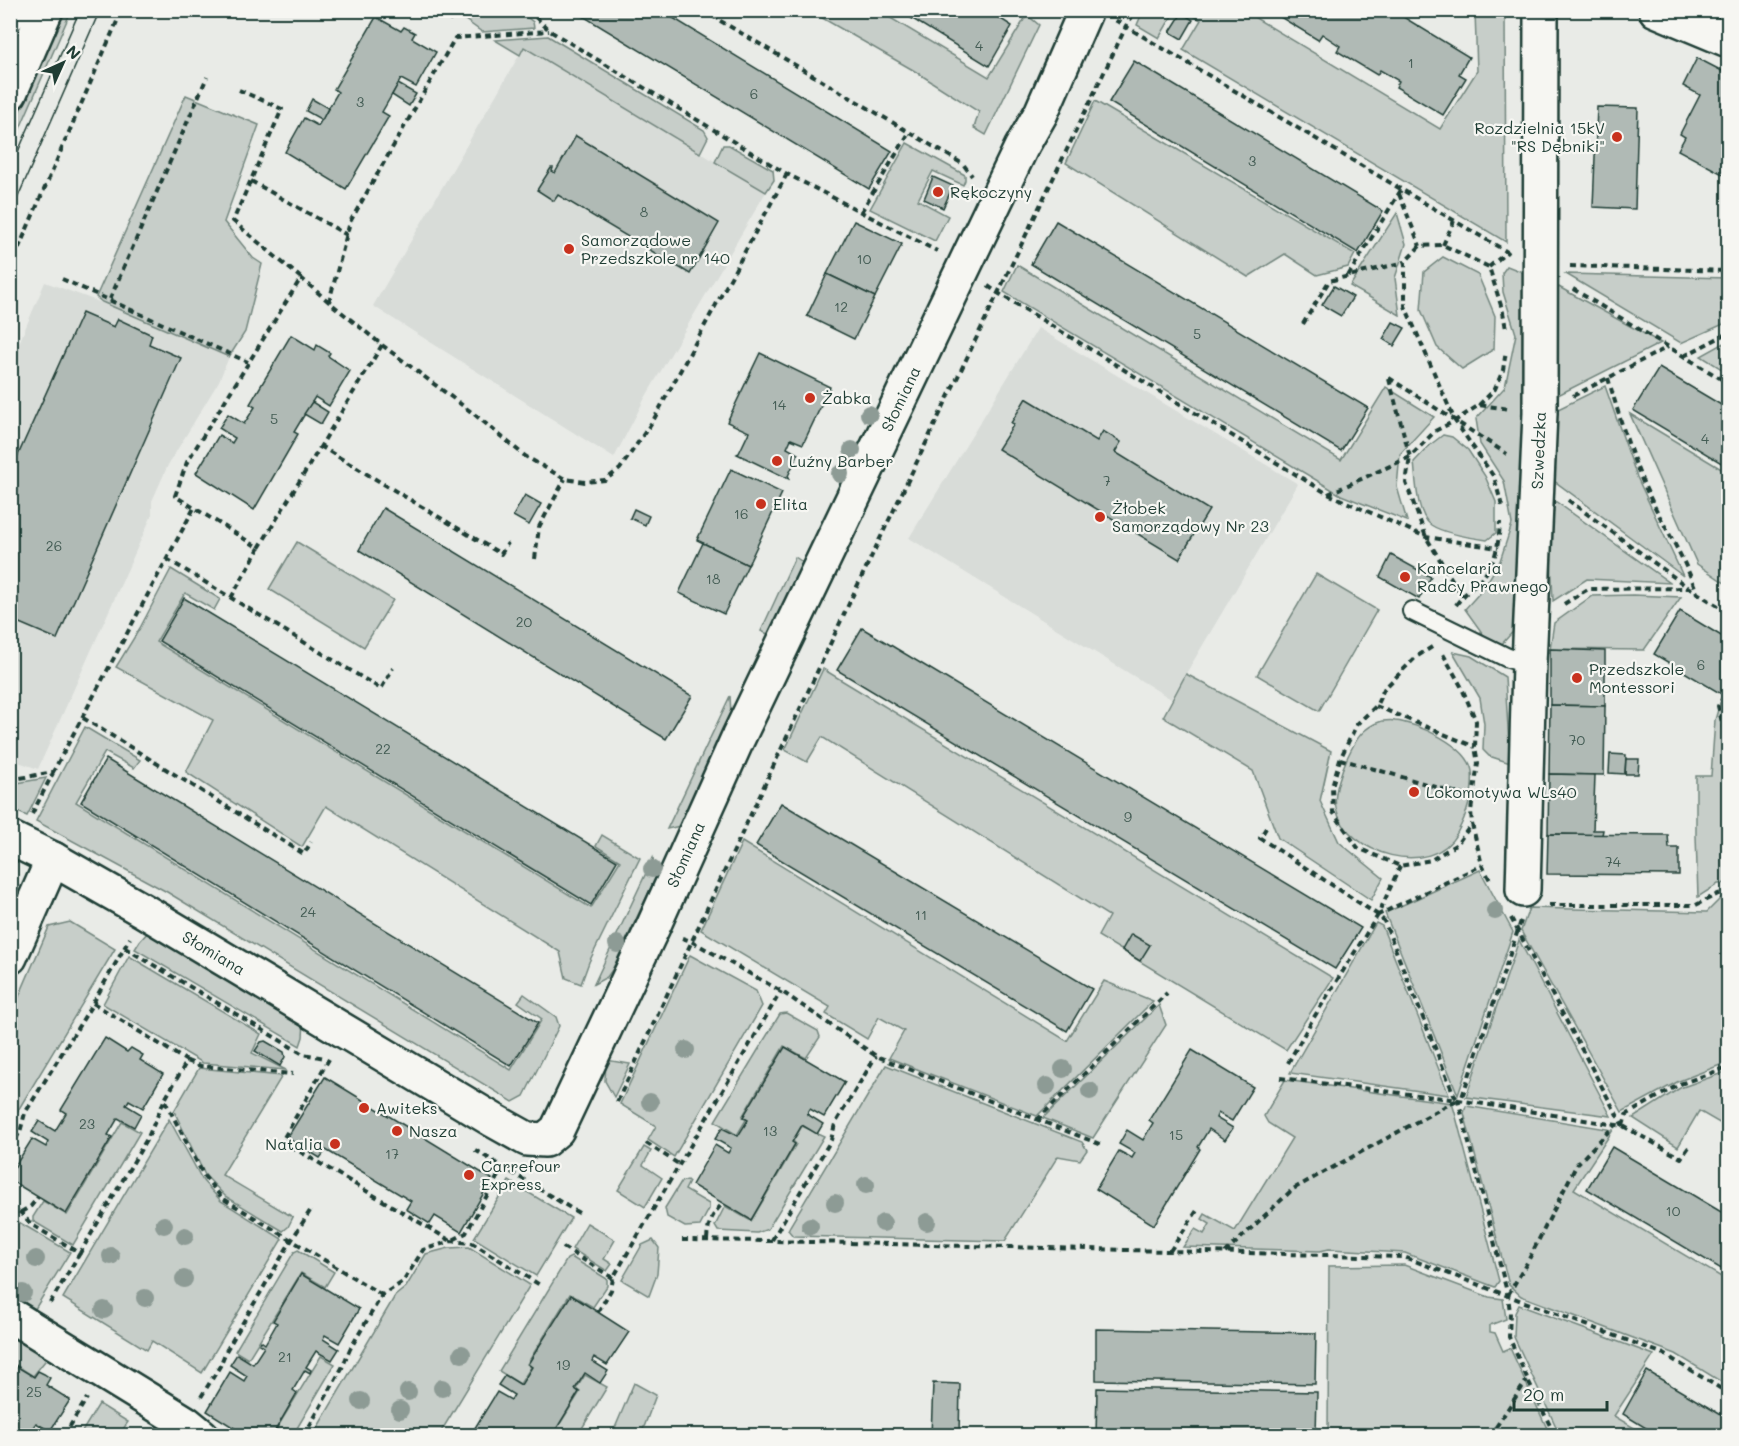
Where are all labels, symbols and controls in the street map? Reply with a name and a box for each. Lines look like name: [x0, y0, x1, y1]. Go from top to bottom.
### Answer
north arrow: [33, 33, 93, 93]
house number: 4: [975, 36, 984, 55]
text: N: [62, 40, 86, 64]
house number: 1: [1408, 53, 1414, 72]
house number: 6: [750, 84, 758, 103]
house number: 3: [356, 92, 364, 111]
place label: Rozdzielnia 15kV "RS Dębniki": [1474, 117, 1605, 156]
marker: Rozdzielnia 15kV "RS Dębniki": [1610, 130, 1624, 144]
house number: 3: [1248, 151, 1256, 170]
place label: Rękoczyny: [950, 181, 1032, 202]
marker: Rękoczyny: [931, 185, 945, 199]
house number: 8: [640, 202, 648, 221]
place label: Samorządowe Przedszkole nr 140: [581, 229, 730, 268]
marker: Samorządowe Przedszkole nr 140: [562, 242, 576, 256]
house number: 10: [857, 249, 872, 268]
house number: 12: [834, 297, 848, 316]
house number: 5: [1193, 324, 1201, 343]
street label: Słomiana: [876, 362, 925, 435]
place label: Żabka: [822, 387, 871, 408]
marker: Żabka: [803, 391, 817, 405]
house number: 14: [772, 395, 787, 414]
house number: 5: [270, 409, 278, 428]
street label: Szwedzka: [1526, 411, 1550, 490]
house number: 4: [1701, 429, 1710, 448]
place label: Luźny Barber: [789, 450, 893, 471]
marker: Luźny Barber: [770, 454, 784, 468]
house number: 7: [1103, 471, 1111, 490]
place label: Elita: [773, 493, 808, 514]
marker: Elita: [754, 497, 768, 511]
place label: Żłobek Samorządowy Nr 23: [1112, 497, 1269, 536]
house number: 16: [734, 504, 748, 523]
marker: Żłobek Samorządowy Nr 23: [1093, 510, 1107, 524]
house number: 26: [46, 536, 62, 555]
place label: Kancelaria Radcy Prawnego: [1417, 557, 1548, 596]
house number: 18: [706, 569, 720, 588]
marker: Kancelaria Radcy Prawnego: [1398, 570, 1412, 584]
house number: 20: [516, 612, 533, 631]
house number: 6: [1697, 655, 1705, 674]
place label: Przedszkole Montessori: [1589, 658, 1684, 697]
marker: Przedszkole Montessori: [1570, 671, 1584, 685]
house number: 70: [1569, 730, 1586, 749]
house number: 22: [375, 739, 391, 758]
place label: Lokomotywa WLs40: [1426, 781, 1577, 802]
marker: Lokomotywa WLs40: [1407, 785, 1421, 799]
house number: 9: [1124, 807, 1132, 826]
street label: Słomiana: [661, 818, 709, 891]
house number: 74: [1605, 852, 1622, 871]
house number: 24: [300, 902, 317, 921]
house number: 11: [915, 905, 927, 924]
street label: Słomiana: [179, 925, 249, 979]
place label: Awiteks: [376, 1097, 438, 1118]
marker: Awiteks: [357, 1101, 371, 1115]
house number: 23: [79, 1114, 95, 1133]
place label: Nasza: [409, 1120, 457, 1141]
house number: 13: [763, 1121, 777, 1140]
marker: Nasza: [390, 1124, 404, 1138]
house number: 15: [1169, 1125, 1183, 1144]
place label: Natalia: [265, 1133, 323, 1154]
marker: Natalia: [328, 1137, 342, 1151]
house number: 17: [385, 1144, 399, 1163]
place label: Carrefour Express: [481, 1155, 561, 1194]
marker: Carrefour Express: [462, 1168, 476, 1182]
house number: 10: [1666, 1201, 1681, 1220]
house number: 21: [278, 1347, 292, 1366]
house number: 19: [556, 1355, 570, 1374]
scale bar: [1514, 1374, 1607, 1412]
house number: 25: [26, 1382, 42, 1401]
text: 20 m: [1523, 1382, 1564, 1406]

